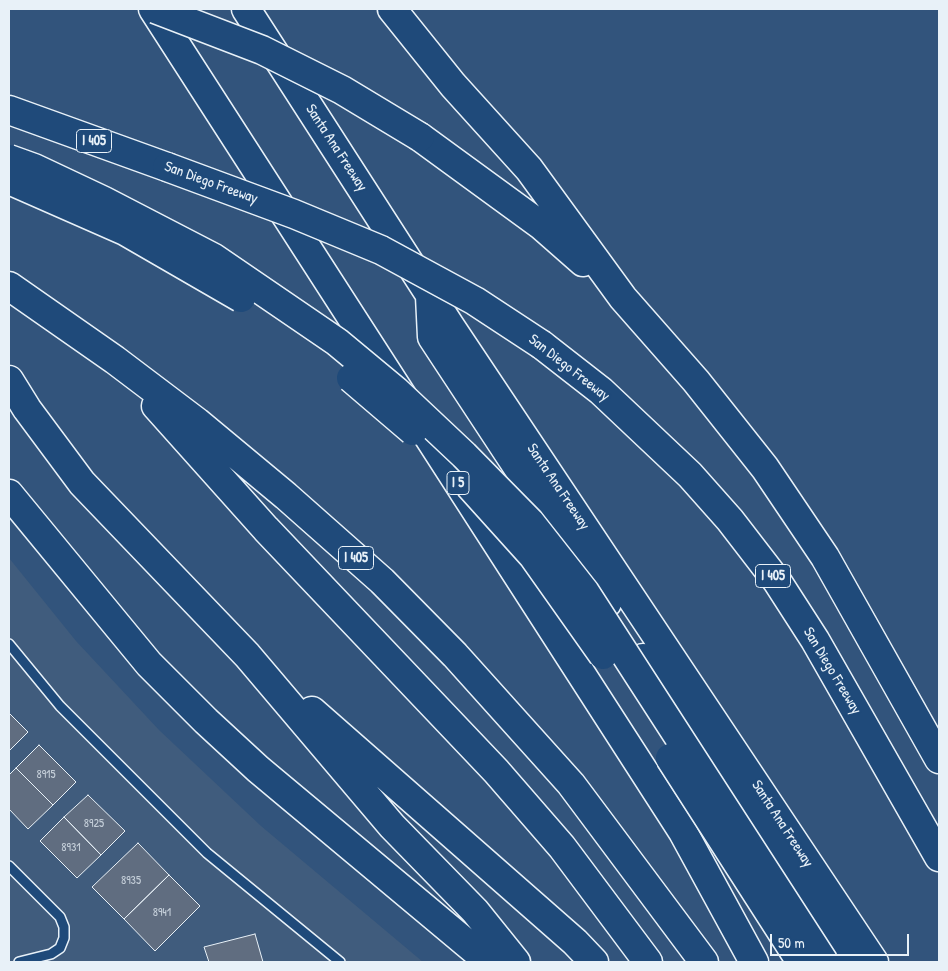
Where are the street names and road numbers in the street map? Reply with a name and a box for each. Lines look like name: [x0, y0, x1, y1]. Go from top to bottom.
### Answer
street label: Santa Ana Freeway: [301, 101, 371, 195]
road number: I 405: [76, 130, 112, 152]
street label: San Diego Freeway: [162, 158, 260, 208]
street label: San Diego Freeway: [525, 331, 613, 405]
street label: Santa Ana Freeway: [523, 441, 593, 533]
road number: I 5: [447, 472, 469, 494]
road number: I 405: [338, 546, 374, 570]
road number: I 405: [756, 564, 790, 588]
street label: San Diego Freeway: [799, 624, 865, 718]
street label: Santa Ana Freeway: [747, 777, 817, 871]

